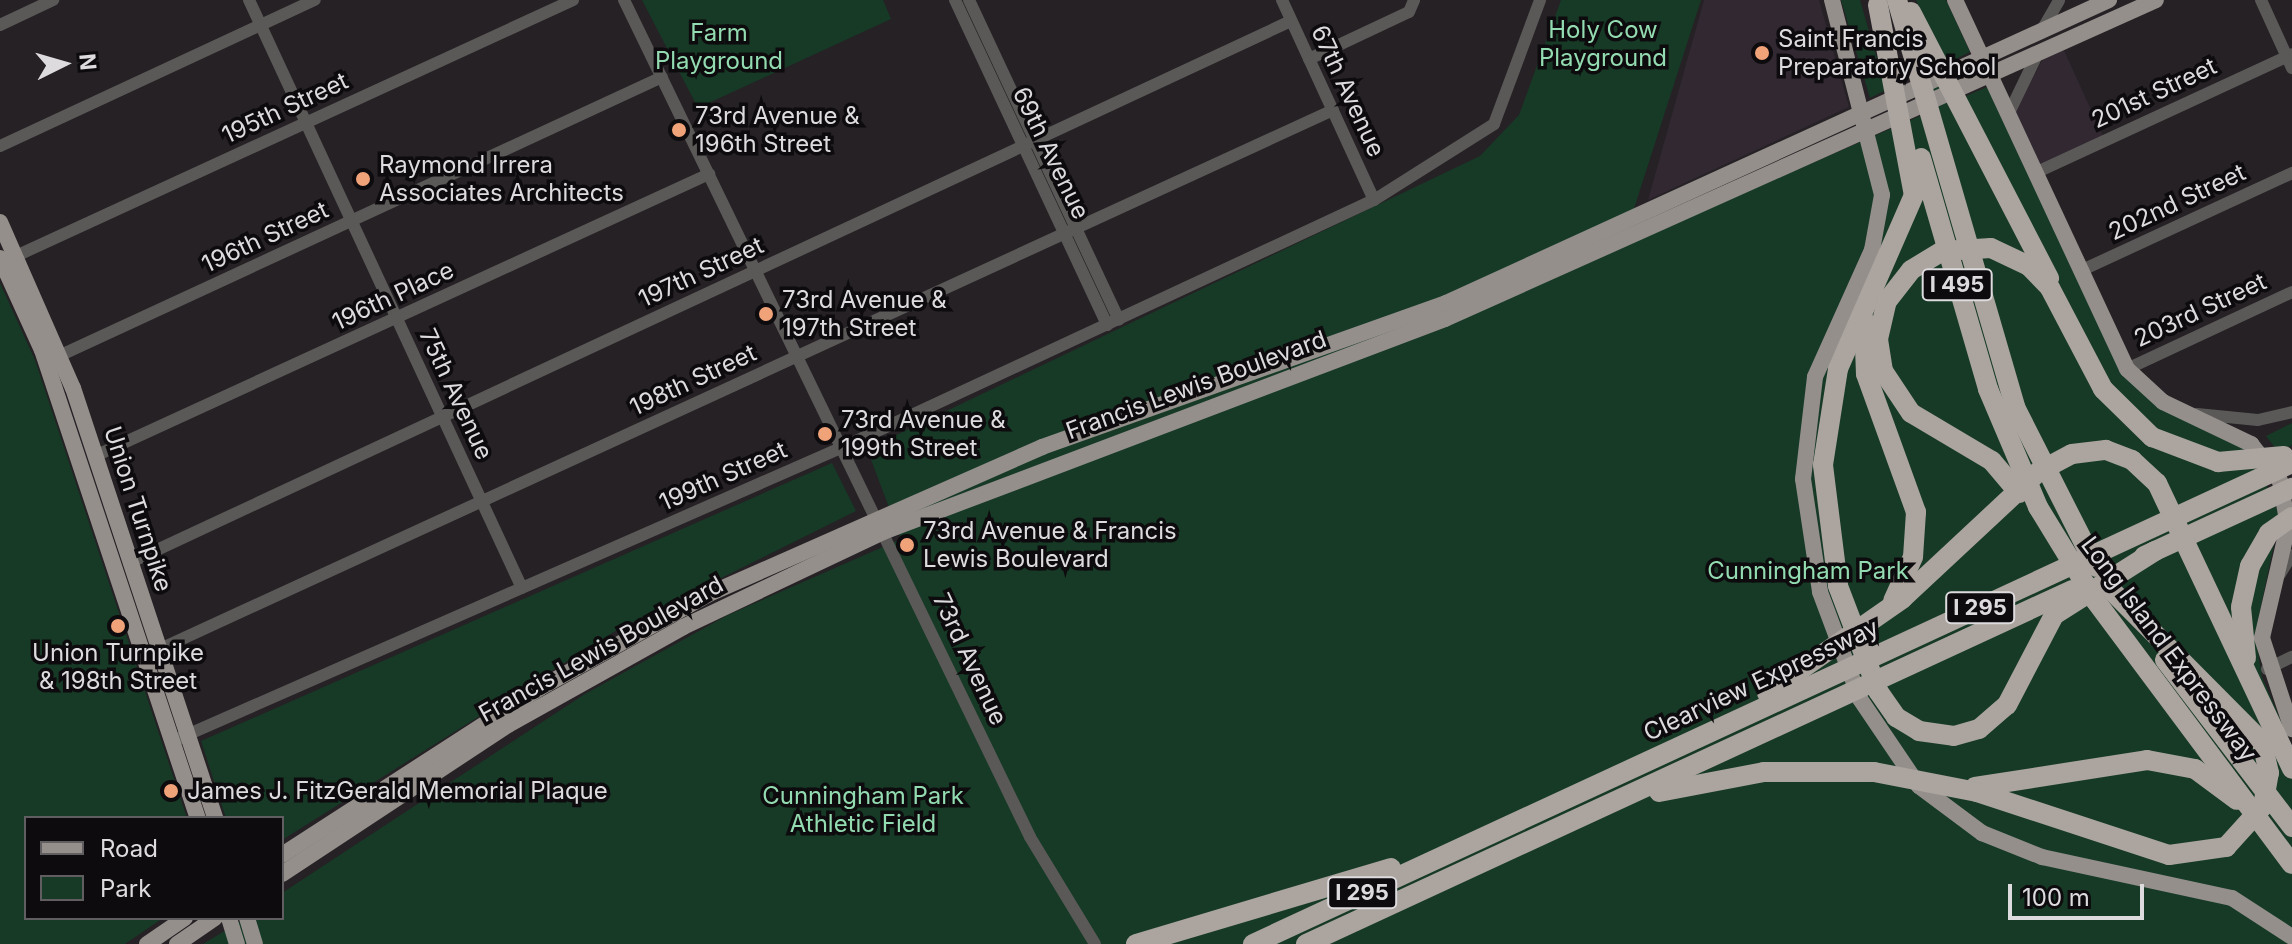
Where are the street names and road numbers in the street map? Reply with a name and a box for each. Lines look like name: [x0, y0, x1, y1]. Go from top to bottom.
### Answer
street label: 67th Avenue: [1305, 21, 1391, 161]
street label: 201st Street: [2087, 52, 2221, 134]
street label: 195th Street: [217, 66, 353, 150]
street label: 69th Avenue: [1007, 82, 1095, 224]
street label: 202nd Street: [2104, 158, 2250, 246]
street label: 196th Street: [197, 195, 333, 279]
street label: 197th Street: [634, 231, 768, 313]
street label: 196th Place: [328, 255, 458, 337]
road number: I 495: [1921, 267, 1993, 303]
street label: 203rd Street: [2129, 267, 2271, 353]
street label: 75th Avenue: [413, 324, 499, 464]
street label: Francis Lewis Boulevard: [1062, 324, 1330, 446]
street label: 198th Street: [625, 338, 761, 422]
street label: Union Turnpike: [98, 423, 178, 595]
street label: 199th Street: [655, 435, 791, 517]
street label: Long Island Expressway: [2075, 531, 2263, 767]
street label: Francis Lewis Boulevard: [474, 570, 728, 728]
street label: 73rd Avenue: [927, 588, 1013, 730]
road number: I 295: [1944, 590, 2016, 626]
street label: Clearview Expressway: [1639, 613, 1883, 747]
road number: I 295: [1326, 875, 1398, 911]

